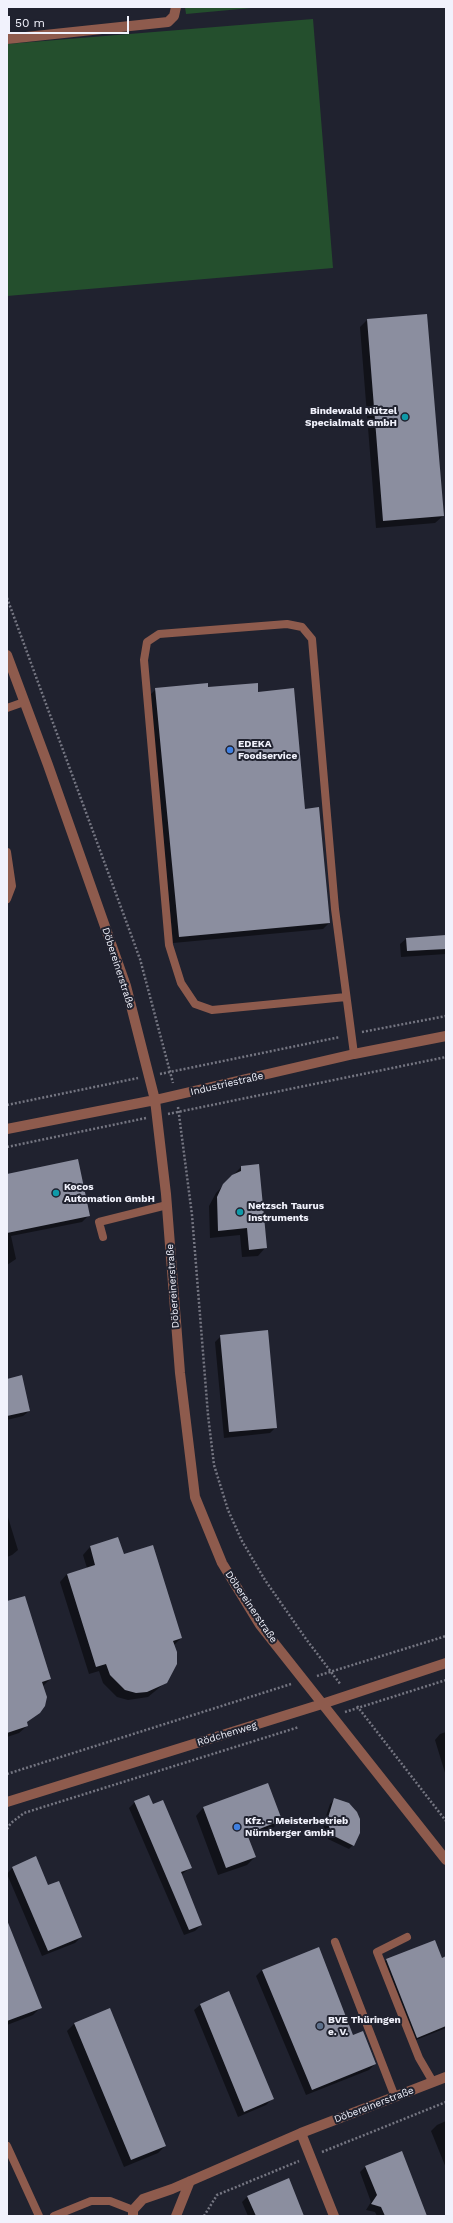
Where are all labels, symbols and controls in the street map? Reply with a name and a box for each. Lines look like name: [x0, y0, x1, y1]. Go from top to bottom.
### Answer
scale bar: [10, 8, 131, 34]
text: 50 m: [15, 16, 45, 30]
place label: Bindewald Nützel Specialmalt GmbH: [305, 405, 397, 428]
marker: Bindewald Nützel Specialmalt GmbH: [400, 412, 410, 422]
place label: EDEKA Foodservice: [238, 738, 297, 762]
marker: EDEKA Foodservice: [225, 745, 235, 755]
street label: Döbereinerstraße: [99, 926, 137, 1010]
street label: Industriestraße: [189, 1070, 265, 1098]
place label: Kocos Automation GmbH: [64, 1181, 155, 1204]
marker: Kocos Automation GmbH: [51, 1188, 61, 1198]
place label: Netzsch Taurus Instruments: [248, 1200, 324, 1224]
marker: Netzsch Taurus Instruments: [235, 1207, 245, 1217]
street label: Döbereinerstraße: [164, 1243, 182, 1329]
street label: Döbereinerstraße: [222, 1569, 280, 1645]
street label: Rödchenweg: [196, 1719, 258, 1749]
place label: Kfz. - Meisterbetrieb Nürnberger GmbH: [245, 1815, 348, 1838]
marker: Kfz. - Meisterbetrieb Nürnberger GmbH: [232, 1822, 242, 1832]
place label: BVE Thüringen e. V.: [328, 2014, 401, 2038]
marker: BVE Thüringen e. V.: [315, 2021, 325, 2031]
street label: Döbereinerstraße: [332, 2084, 416, 2126]

